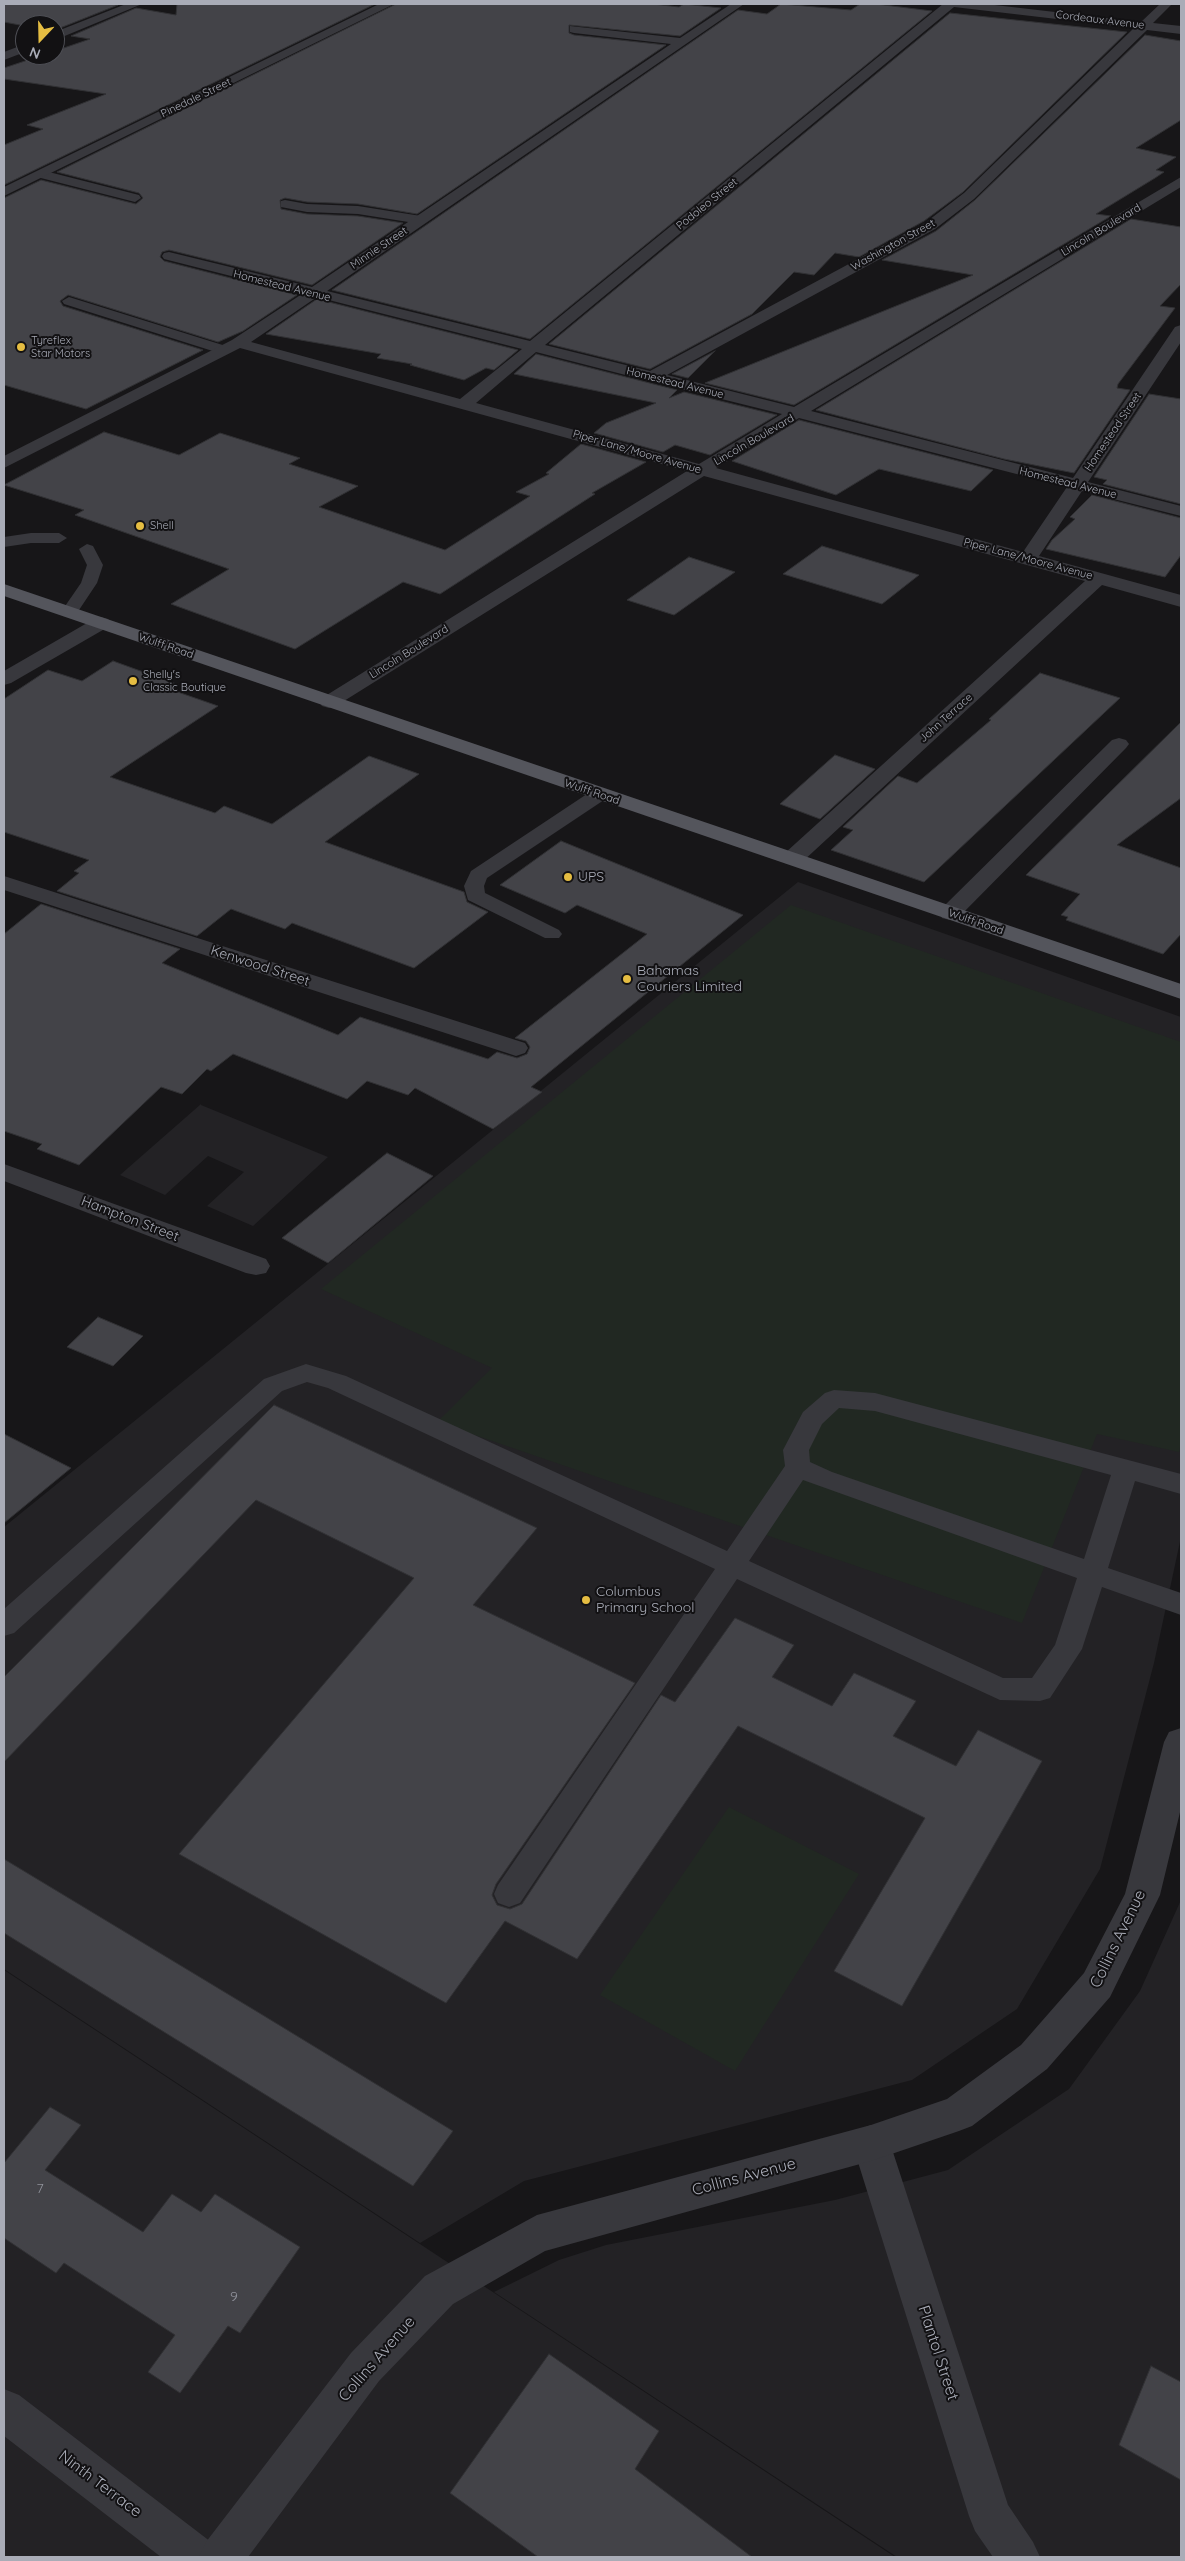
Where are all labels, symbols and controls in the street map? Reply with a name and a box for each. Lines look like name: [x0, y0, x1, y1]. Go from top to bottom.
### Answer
street label: Cordeaux Avenue: [1055, 8, 1145, 32]
north arrow: [15, 15, 65, 65]
text: N: [27, 43, 43, 63]
street label: Pinedale Street: [159, 75, 233, 121]
street label: Podoleo Street: [674, 175, 740, 233]
street label: Lincoln Boulevard: [1059, 201, 1143, 259]
street label: Washington Street: [849, 216, 937, 274]
street label: Minnie Street: [348, 224, 410, 272]
street label: Homestead Avenue: [232, 268, 332, 304]
place label: Tyreflex Star Motors: [31, 334, 90, 360]
marker: Tyreflex Star Motors: [15, 341, 27, 353]
street label: Homestead Avenue: [625, 365, 725, 401]
street label: Homestead Street: [1082, 390, 1144, 474]
street label: Lincoln Boulevard: [711, 412, 797, 468]
street label: Piper Lane/Moore Avenue: [571, 427, 703, 477]
street label: Homestead Avenue: [1018, 465, 1118, 501]
place label: Shell: [150, 519, 174, 533]
marker: Shell: [134, 520, 146, 532]
street label: Piper Lane/Moore Avenue: [962, 535, 1094, 583]
street label: Lincoln Boulevard: [367, 622, 451, 682]
street label: Wulff Road: [137, 630, 195, 662]
place label: Shelly's Classic Boutique: [143, 668, 226, 694]
marker: Shelly's Classic Boutique: [127, 675, 139, 687]
street label: John Terrace: [917, 691, 975, 745]
street label: Wulff Road: [563, 776, 621, 808]
place label: UPS: [578, 869, 604, 885]
marker: UPS: [562, 871, 574, 883]
street label: Wulff Road: [947, 906, 1005, 938]
street label: Kenwood Street: [208, 942, 312, 990]
place label: Bahamas Couriers Limited: [637, 963, 742, 996]
marker: Bahamas Couriers Limited: [621, 973, 633, 985]
street label: Hampton Street: [79, 1193, 181, 1245]
place label: Columbus Primary School: [596, 1584, 694, 1616]
marker: Columbus Primary School: [580, 1594, 592, 1606]
street label: Collins Avenue: [1086, 1887, 1150, 1991]
street label: Collins Avenue: [690, 2154, 798, 2200]
house number: 7: [36, 2181, 44, 2197]
house number: 9: [230, 2289, 238, 2305]
street label: Plantol Street: [914, 2303, 962, 2403]
street label: Collins Avenue: [335, 2312, 419, 2406]
street label: Ninth Terrace: [55, 2447, 145, 2521]

